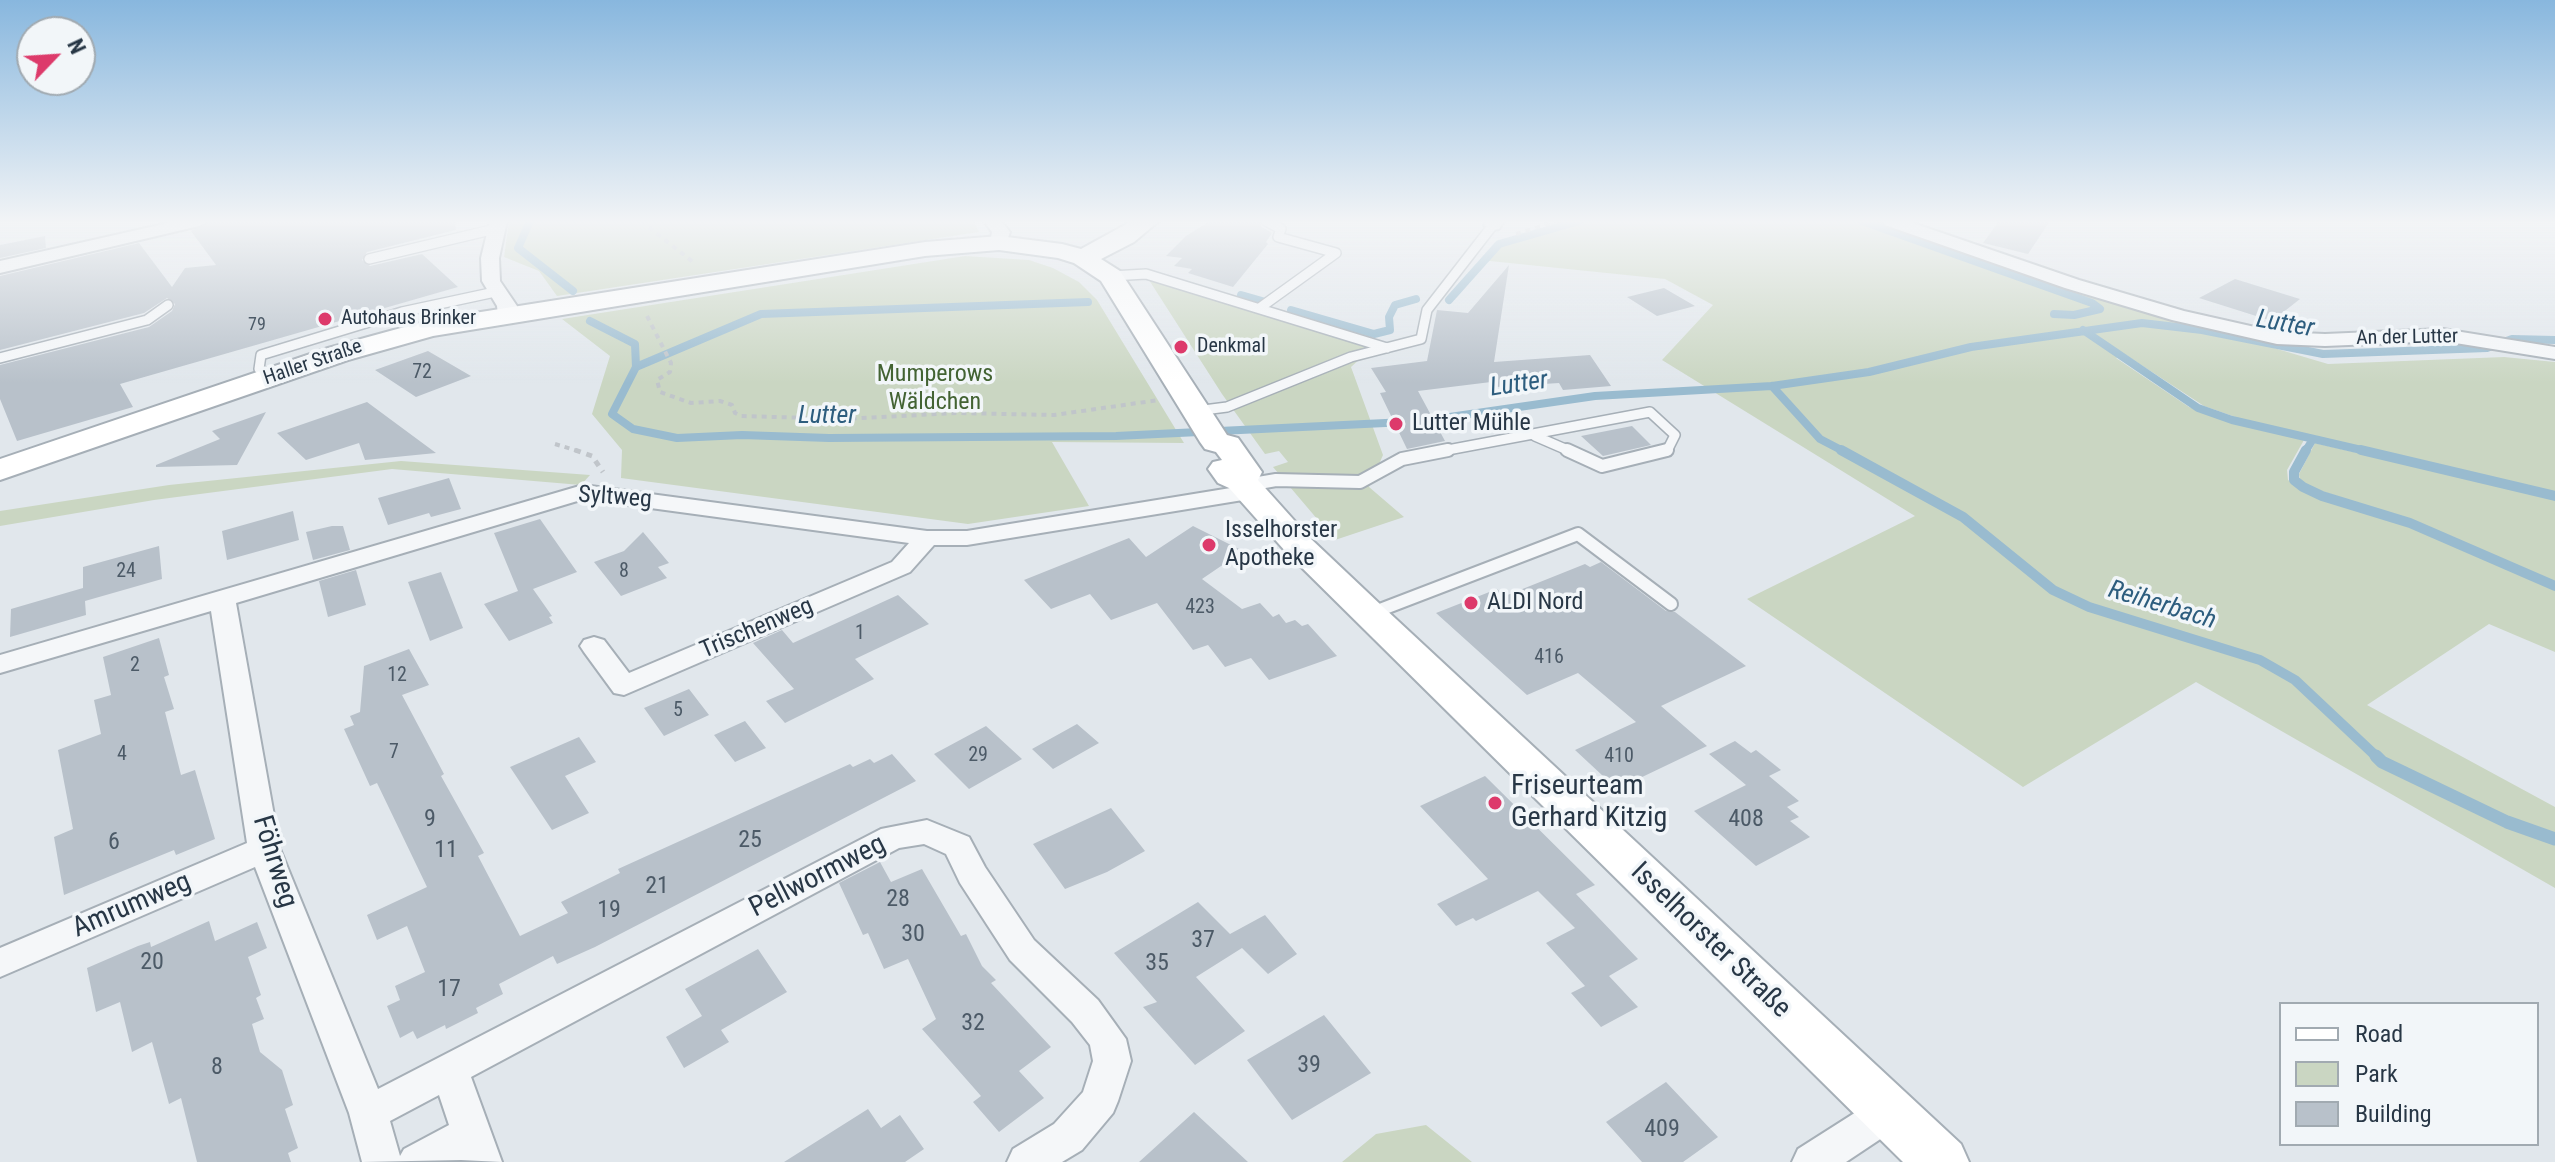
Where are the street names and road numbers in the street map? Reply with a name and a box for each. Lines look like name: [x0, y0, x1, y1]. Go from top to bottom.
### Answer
street label: An der Lutter: [2356, 325, 2458, 351]
street label: Haller Straße: [261, 335, 365, 391]
street label: Syltweg: [577, 481, 653, 515]
street label: Trischenweg: [696, 592, 818, 666]
street label: Föhrweg: [244, 812, 304, 912]
street label: Pellwormweg: [744, 828, 892, 926]
street label: Isselhorster Straße: [1623, 856, 1797, 1026]
street label: Amrumweg: [68, 866, 196, 946]

